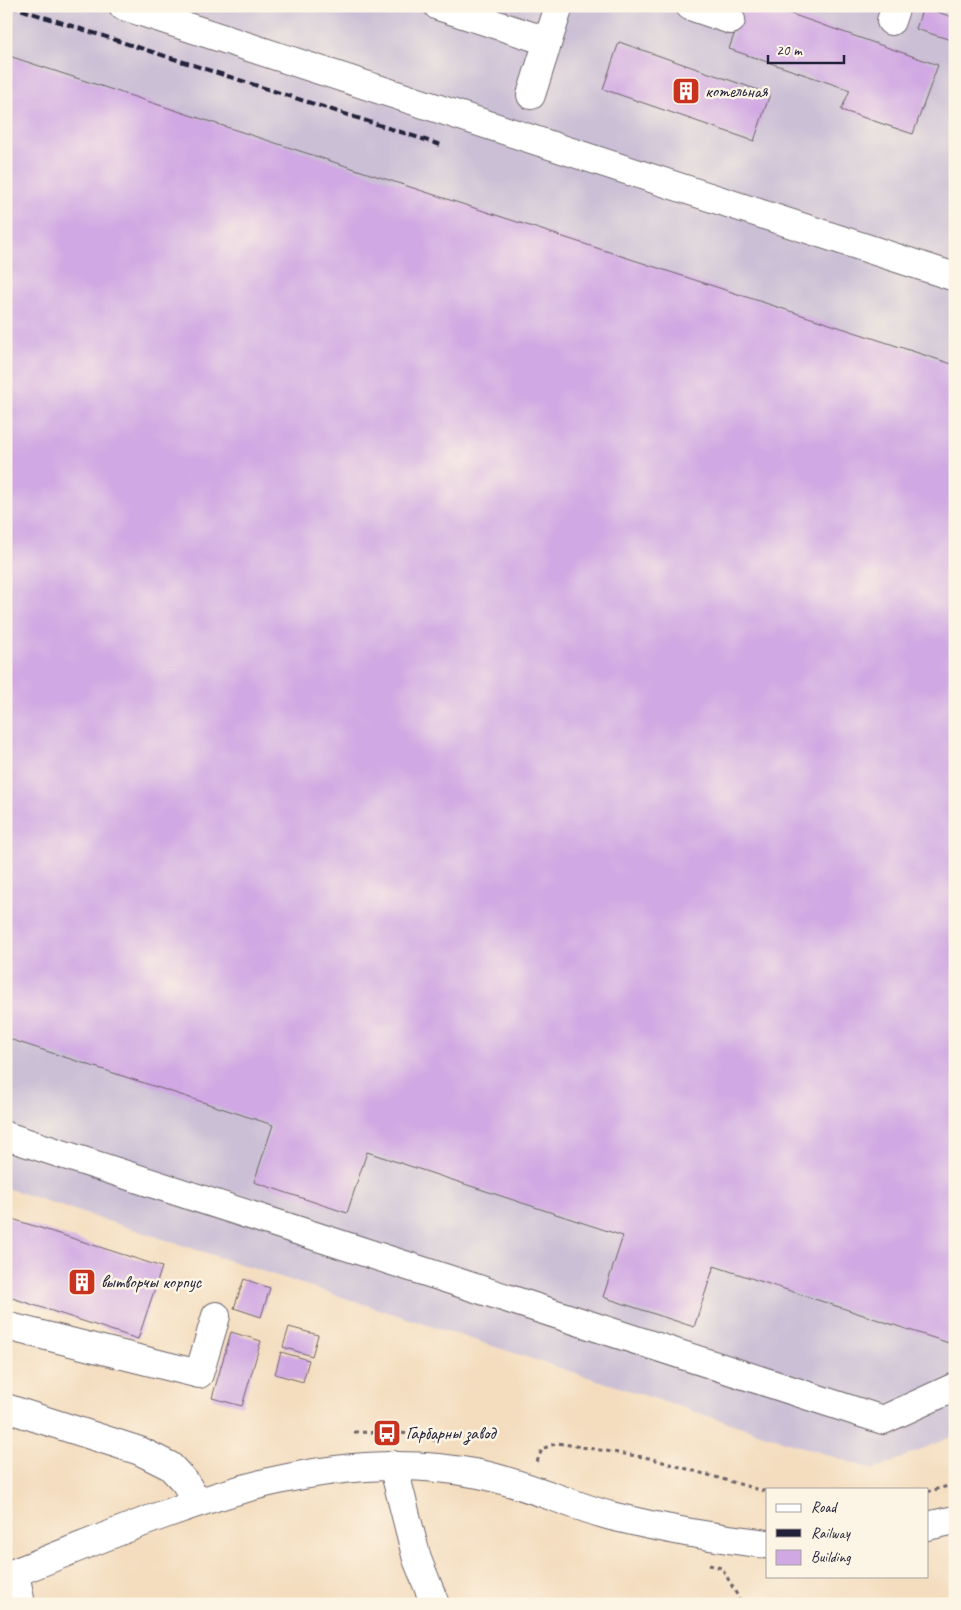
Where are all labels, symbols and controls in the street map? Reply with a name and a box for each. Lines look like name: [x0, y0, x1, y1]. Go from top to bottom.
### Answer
scale bar: [768, 32, 845, 64]
text: 20 m: [776, 41, 803, 60]
building icon: котельная: [671, 76, 701, 106]
place label: котельная: [705, 80, 769, 102]
building icon: вытворчы корпус: [67, 1267, 97, 1297]
place label: вытворчы корпус: [101, 1271, 203, 1293]
bus stop icon: Гарбарны завод: [372, 1418, 402, 1448]
place label: Гарбарны завод: [406, 1422, 497, 1445]
legend: [766, 1488, 928, 1578]
text: Road: [811, 1498, 838, 1517]
text: Railway: [811, 1524, 852, 1543]
text: Building: [811, 1548, 851, 1567]

